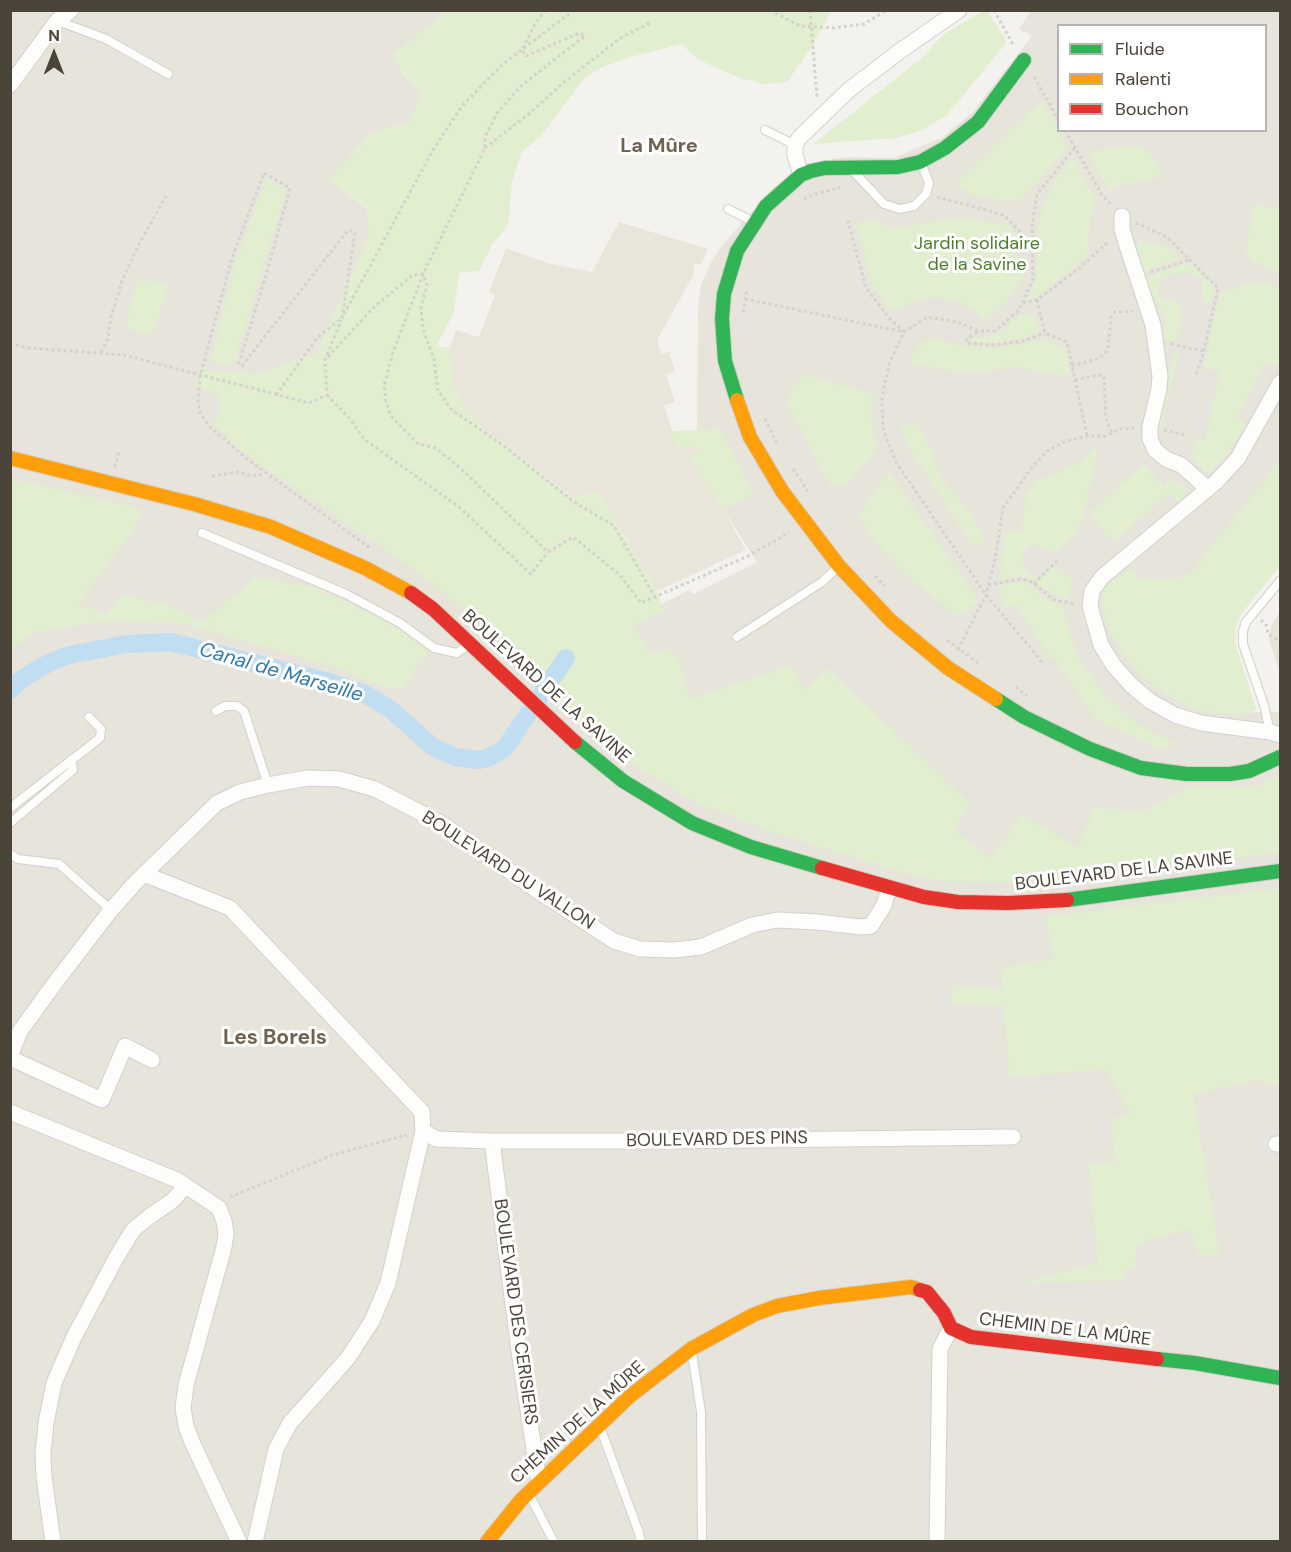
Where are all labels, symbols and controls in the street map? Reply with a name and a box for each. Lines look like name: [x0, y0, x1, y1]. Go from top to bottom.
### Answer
north arrow: [24, 24, 84, 84]
legend: [1057, 24, 1267, 132]
text: N: [48, 25, 60, 46]
text: Fluide: [1115, 37, 1165, 61]
text: Ralenti: [1115, 67, 1171, 91]
text: Bouchon: [1115, 97, 1189, 121]
district label: La Mûre: [620, 135, 698, 159]
park label: Jardin solidaire de la Savine: [914, 233, 1040, 276]
street label: BOULEVARD DE LA SAVINE: [457, 606, 635, 768]
water label: Canal de Marseille: [196, 638, 366, 708]
street label: BOULEVARD DU VALLON: [418, 807, 598, 935]
street label: BOULEVARD DE LA SAVINE: [1014, 848, 1234, 896]
district label: Les Borels: [223, 1025, 327, 1051]
street label: BOULEVARD DES PINS: [626, 1128, 808, 1152]
street label: BOULEVARD DES CERISIERS: [488, 1198, 542, 1426]
street label: CHEMIN DE LA MÛRE: [978, 1309, 1152, 1351]
street label: CHEMIN DE LA MÛRE: [506, 1357, 650, 1489]

